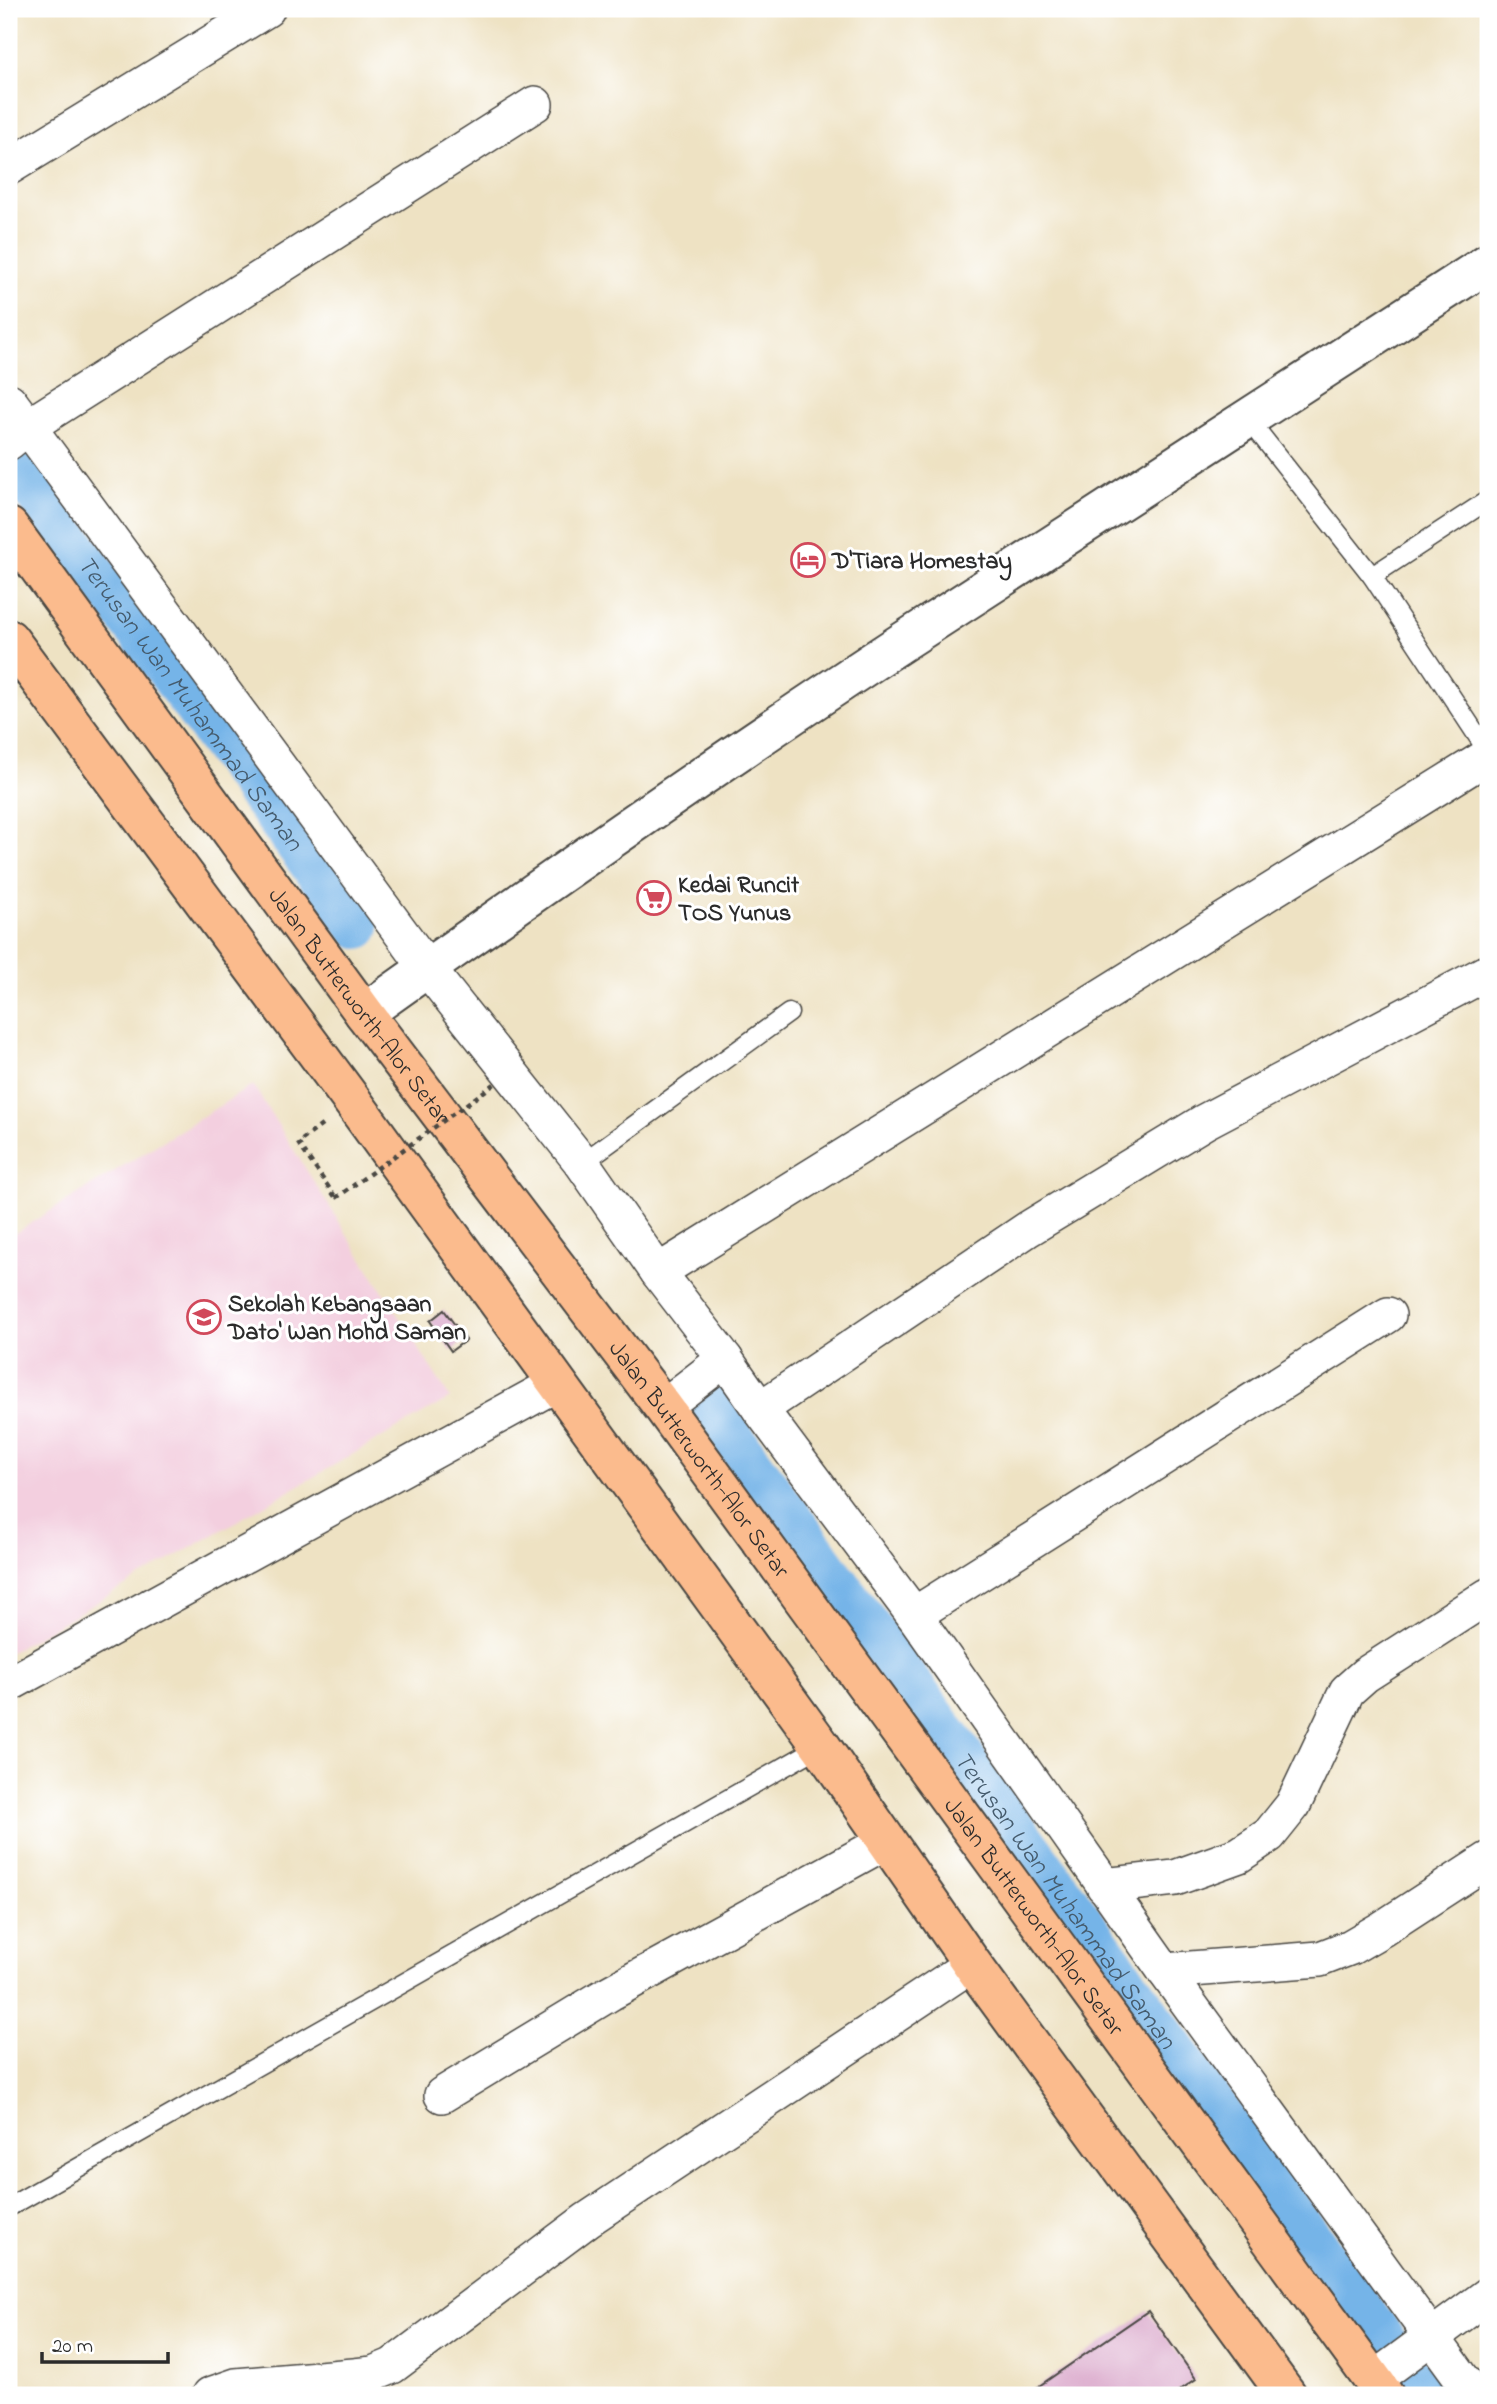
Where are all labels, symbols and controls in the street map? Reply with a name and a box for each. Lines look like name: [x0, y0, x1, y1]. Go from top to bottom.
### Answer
hotel icon: D'Tiara Homestay: [789, 541, 827, 579]
place label: D'Tiara Homestay: [831, 545, 1012, 581]
water label: Terusan Wan Muhammad Saman: [66, 548, 312, 861]
place label: Kedai Runcit TOS Yunus: [678, 869, 800, 932]
supermarket icon: Kedai Runcit TOS Yunus: [635, 879, 673, 917]
street label: Jalan Butterworth-Alor Setar: [258, 881, 458, 1133]
place label: Sekolah Kebangsaan Dato' Wan Mohd Saman: [227, 1288, 466, 1351]
school or university icon: Sekolah Kebangsaan Dato' Wan Mohd Saman: [185, 1298, 223, 1336]
street label: Jalan Butterworth-Alor Setar: [599, 1334, 798, 1587]
water label: Terusan Wan Muhammad Saman: [943, 1744, 1185, 2059]
street label: Jalan Butterworth-Alor Setar: [934, 1792, 1132, 2045]
scale bar: [42, 2320, 168, 2364]
text: 20 m: [52, 2332, 93, 2362]

